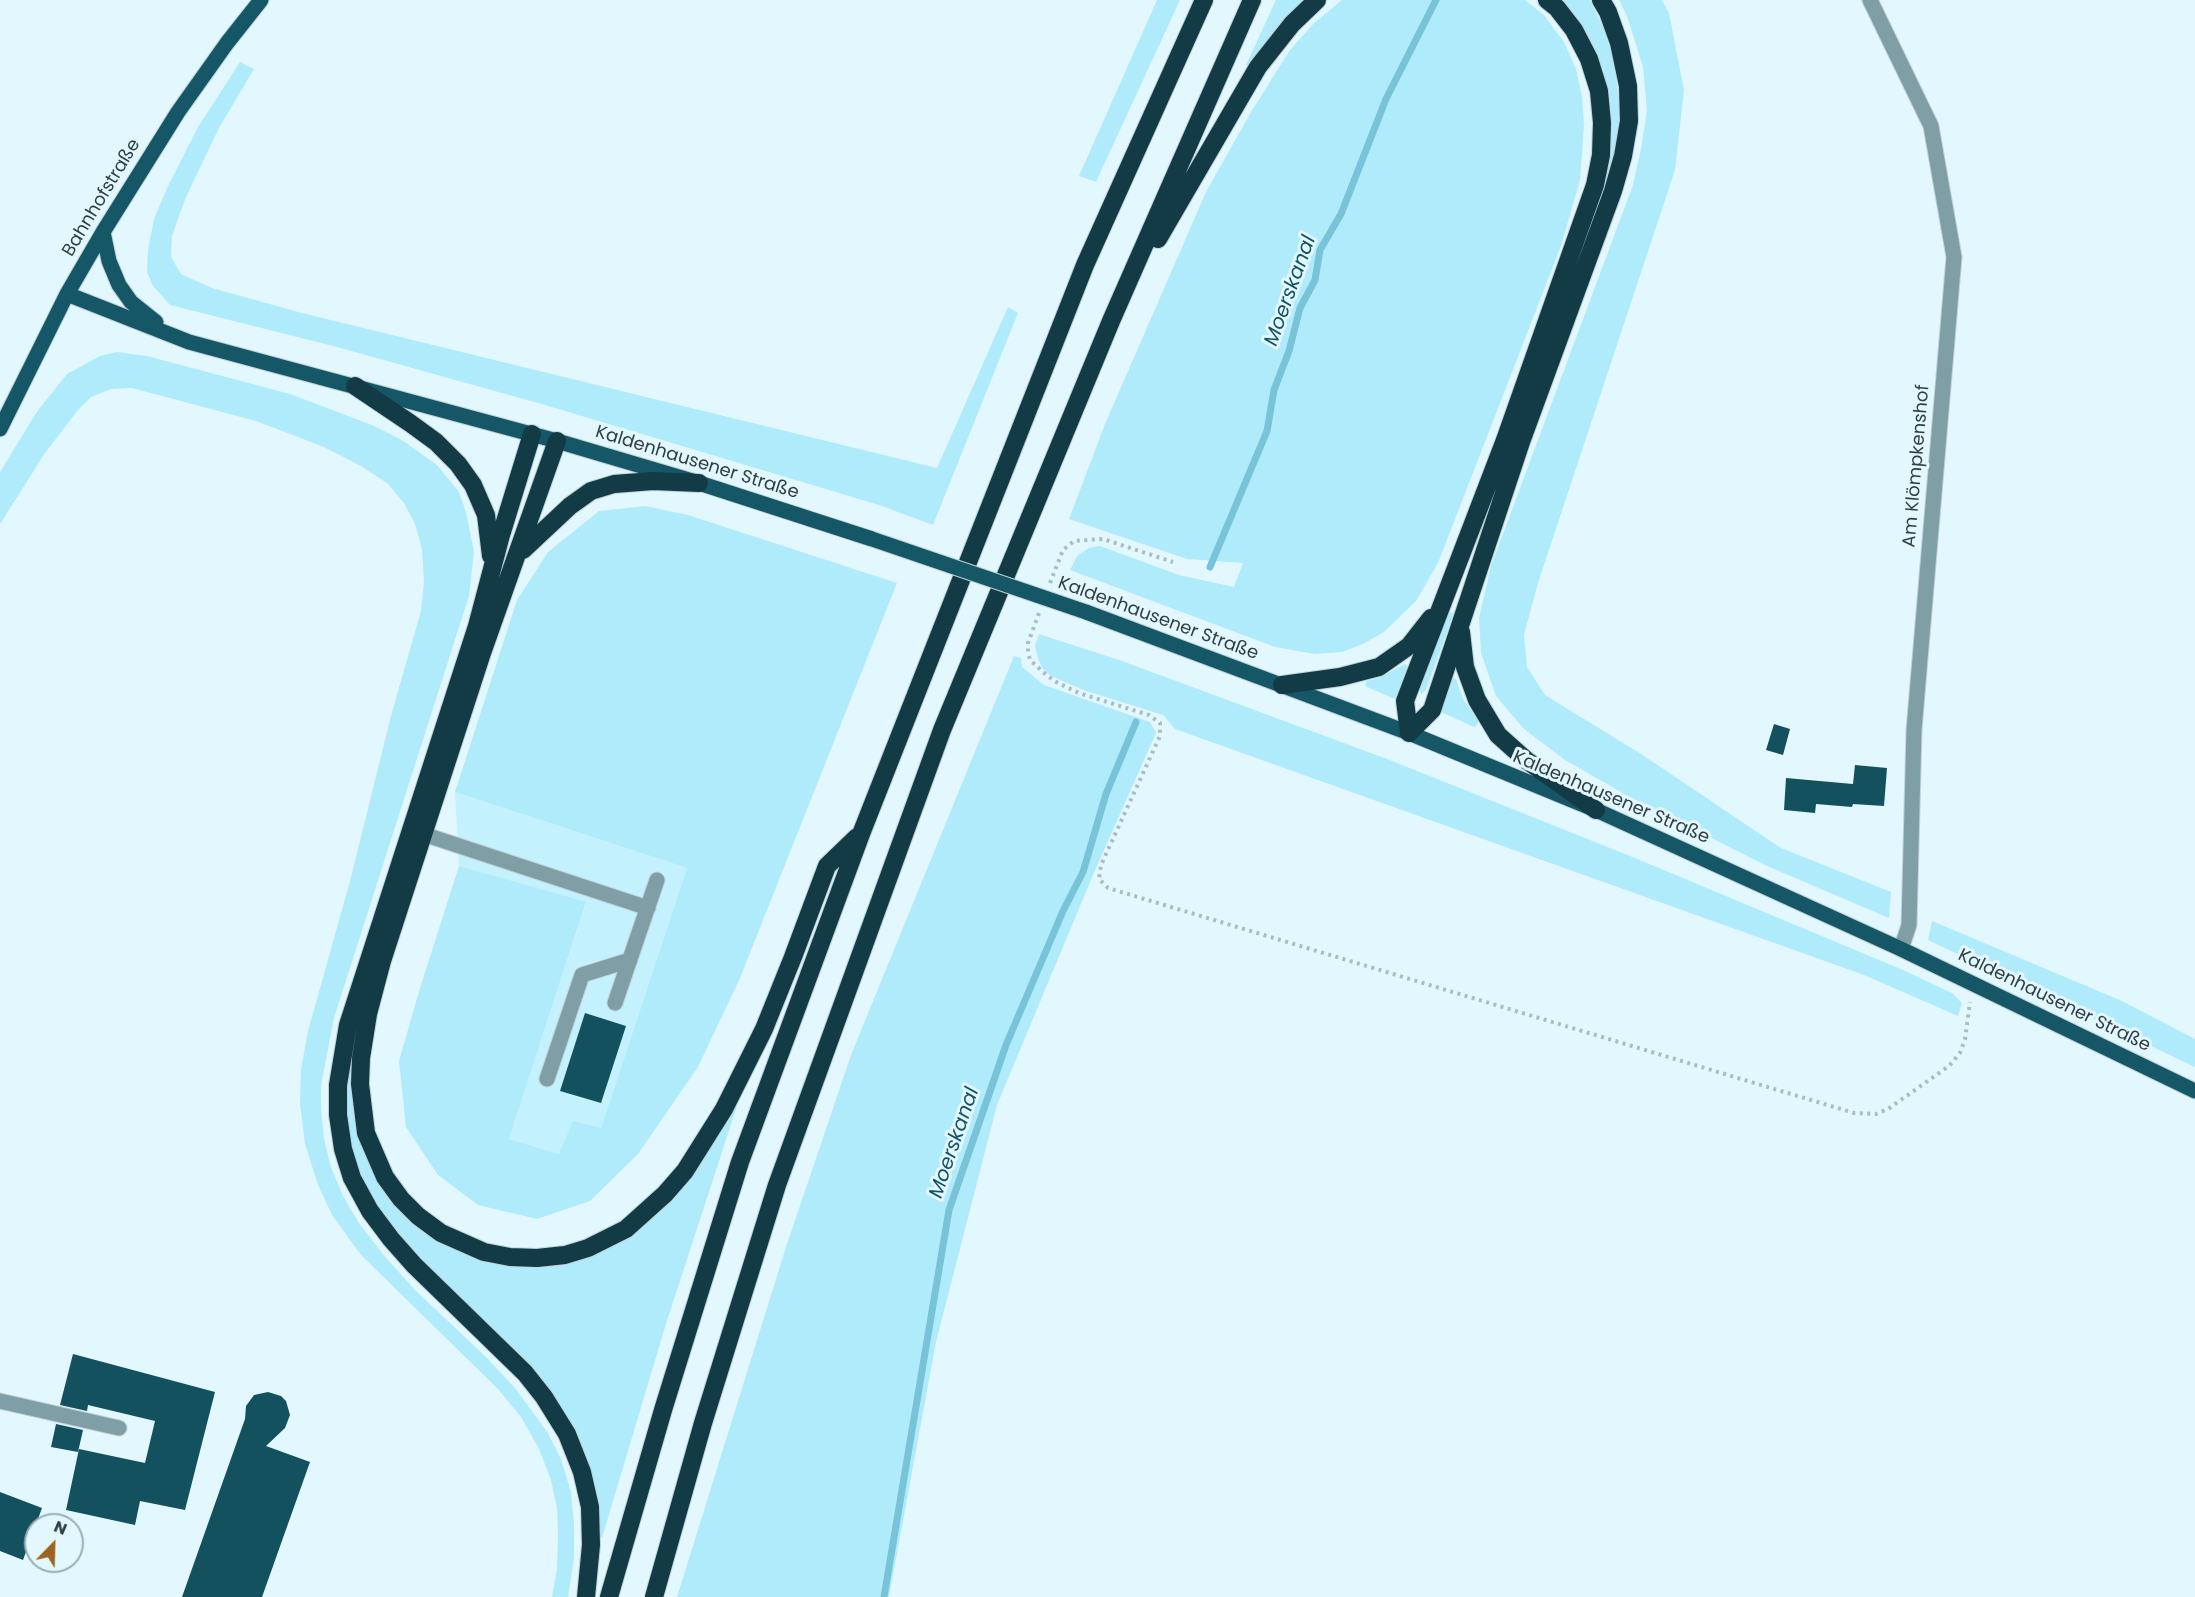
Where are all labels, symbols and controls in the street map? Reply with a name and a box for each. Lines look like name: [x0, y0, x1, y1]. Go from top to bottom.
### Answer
street label: Bahnhofstraße: [58, 135, 146, 261]
water label: Moerskanal: [1260, 233, 1322, 349]
street label: Am Klömpkenshof: [1899, 384, 1935, 548]
street label: Kaldenhausener Straße: [593, 422, 801, 504]
street label: Kaldenhausener Straße: [1055, 573, 1261, 665]
street label: Kaldenhausener Straße: [1509, 747, 1713, 849]
street label: Kaldenhausener Straße: [1954, 945, 2154, 1057]
water label: Moerskanal: [925, 1085, 985, 1201]
north arrow: [24, 1513, 84, 1573]
text: N: [50, 1515, 70, 1541]

